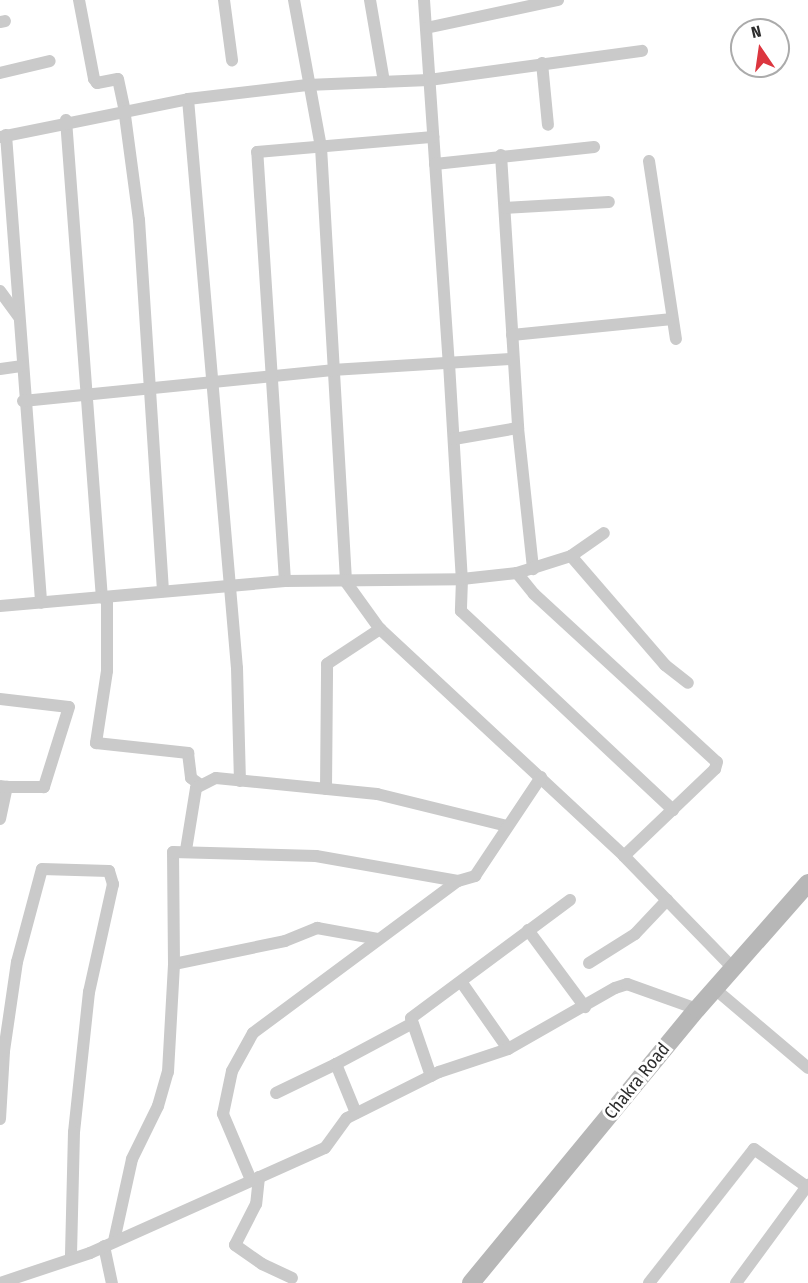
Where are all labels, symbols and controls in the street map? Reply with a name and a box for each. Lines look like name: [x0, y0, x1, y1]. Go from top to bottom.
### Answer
north arrow: [730, 18, 790, 78]
text: N: [749, 22, 763, 42]
street label: Chakra Road: [600, 1039, 674, 1123]

